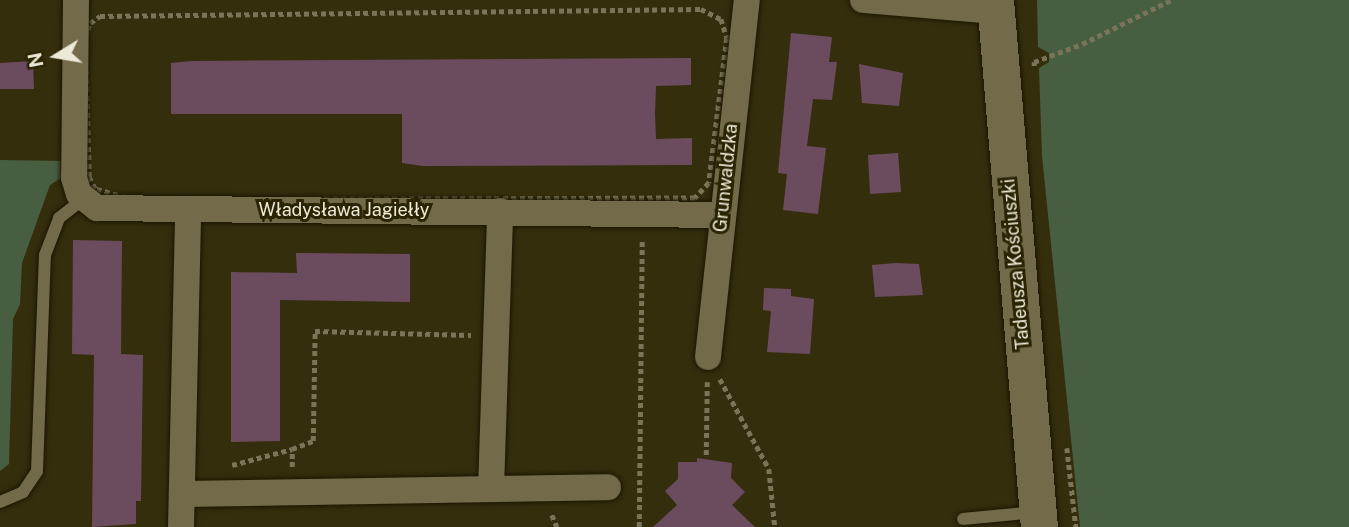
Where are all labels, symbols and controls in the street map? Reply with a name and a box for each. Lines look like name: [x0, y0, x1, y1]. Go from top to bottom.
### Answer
north arrow: [21, 21, 91, 91]
text: N: [23, 51, 48, 69]
street label: Grunwaldzka: [710, 123, 742, 233]
street label: Tadeusza Kościuszki: [998, 178, 1034, 350]
street label: Władysława Jagiełły: [259, 199, 429, 221]

